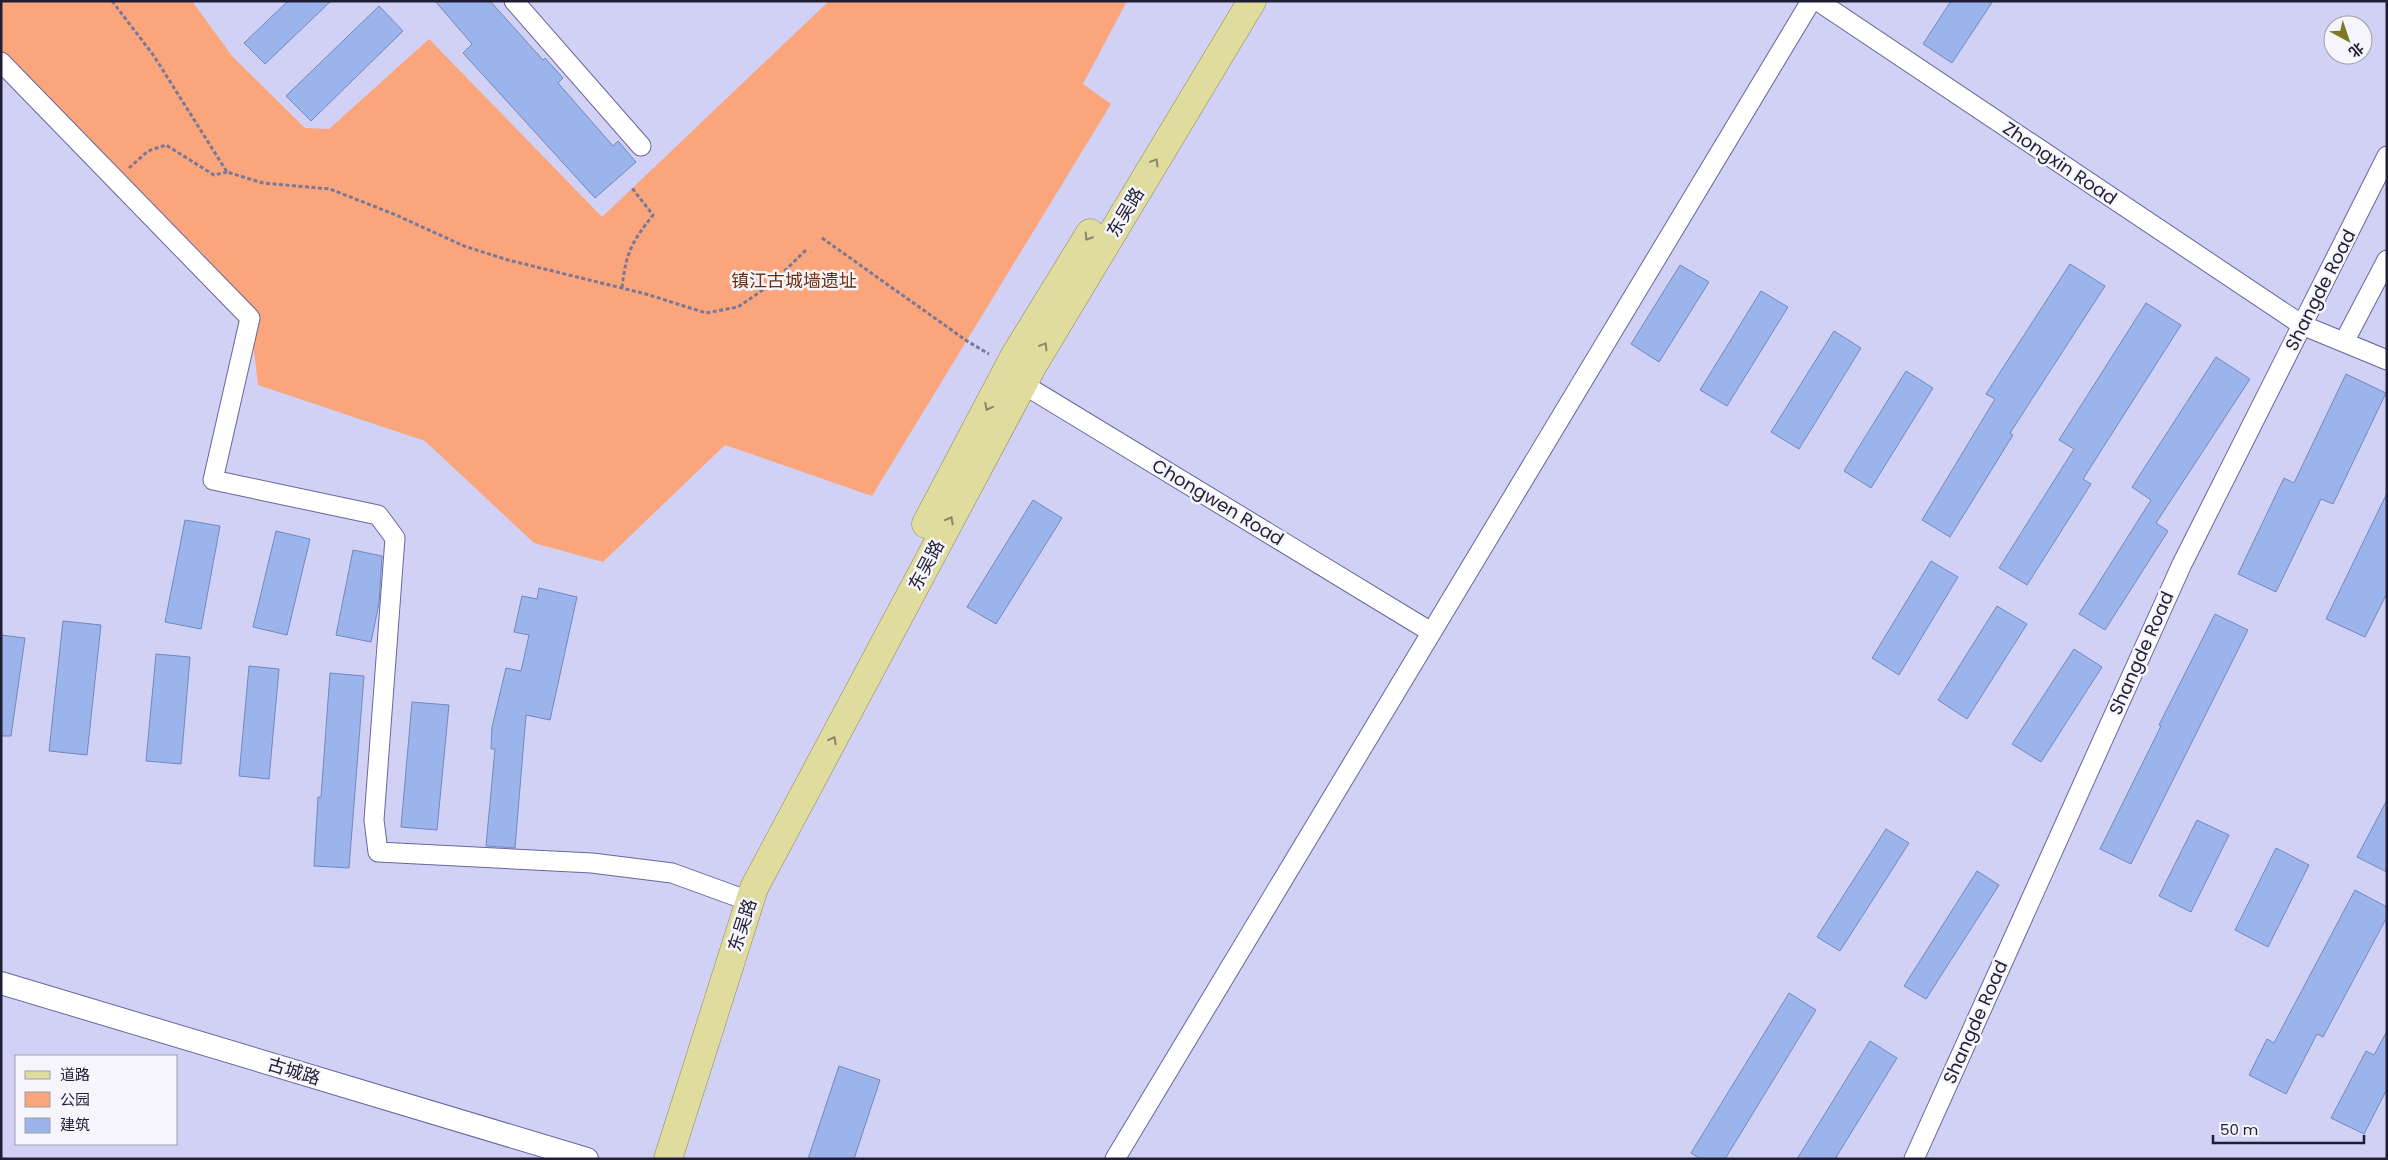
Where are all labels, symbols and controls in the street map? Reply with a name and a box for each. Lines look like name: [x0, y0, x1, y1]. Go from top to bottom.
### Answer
north arrow: [2323, 15, 2373, 65]
text: 北: [2345, 38, 2368, 62]
street label: Zhongxin Road: [1998, 116, 2122, 210]
one-way arrow: [1149, 159, 1159, 168]
street label: 东吴路: [1100, 182, 1150, 242]
street label: Shangde Road: [2279, 225, 2361, 355]
one-way arrow: [1085, 231, 1094, 240]
park label: 镇江古城墙遗址: [731, 268, 857, 293]
one-way arrow: [1038, 343, 1048, 352]
one-way arrow: [984, 402, 994, 411]
street label: Chongwen Road: [1147, 453, 1289, 551]
one-way arrow: [944, 516, 954, 525]
street label: 东吴路: [902, 535, 950, 595]
street label: Shangde Road: [2103, 587, 2179, 719]
one-way arrow: [826, 737, 836, 746]
street label: 东吴路: [722, 895, 762, 955]
street label: Shangde Road: [1937, 956, 2013, 1088]
street label: 古城路: [265, 1051, 323, 1091]
legend: [15, 1055, 178, 1145]
text: 道路: [60, 1064, 90, 1085]
text: 公园: [60, 1089, 90, 1110]
scale bar: [2213, 1112, 2364, 1144]
text: 建筑: [60, 1114, 90, 1135]
text: 50 m: [2220, 1119, 2258, 1140]

